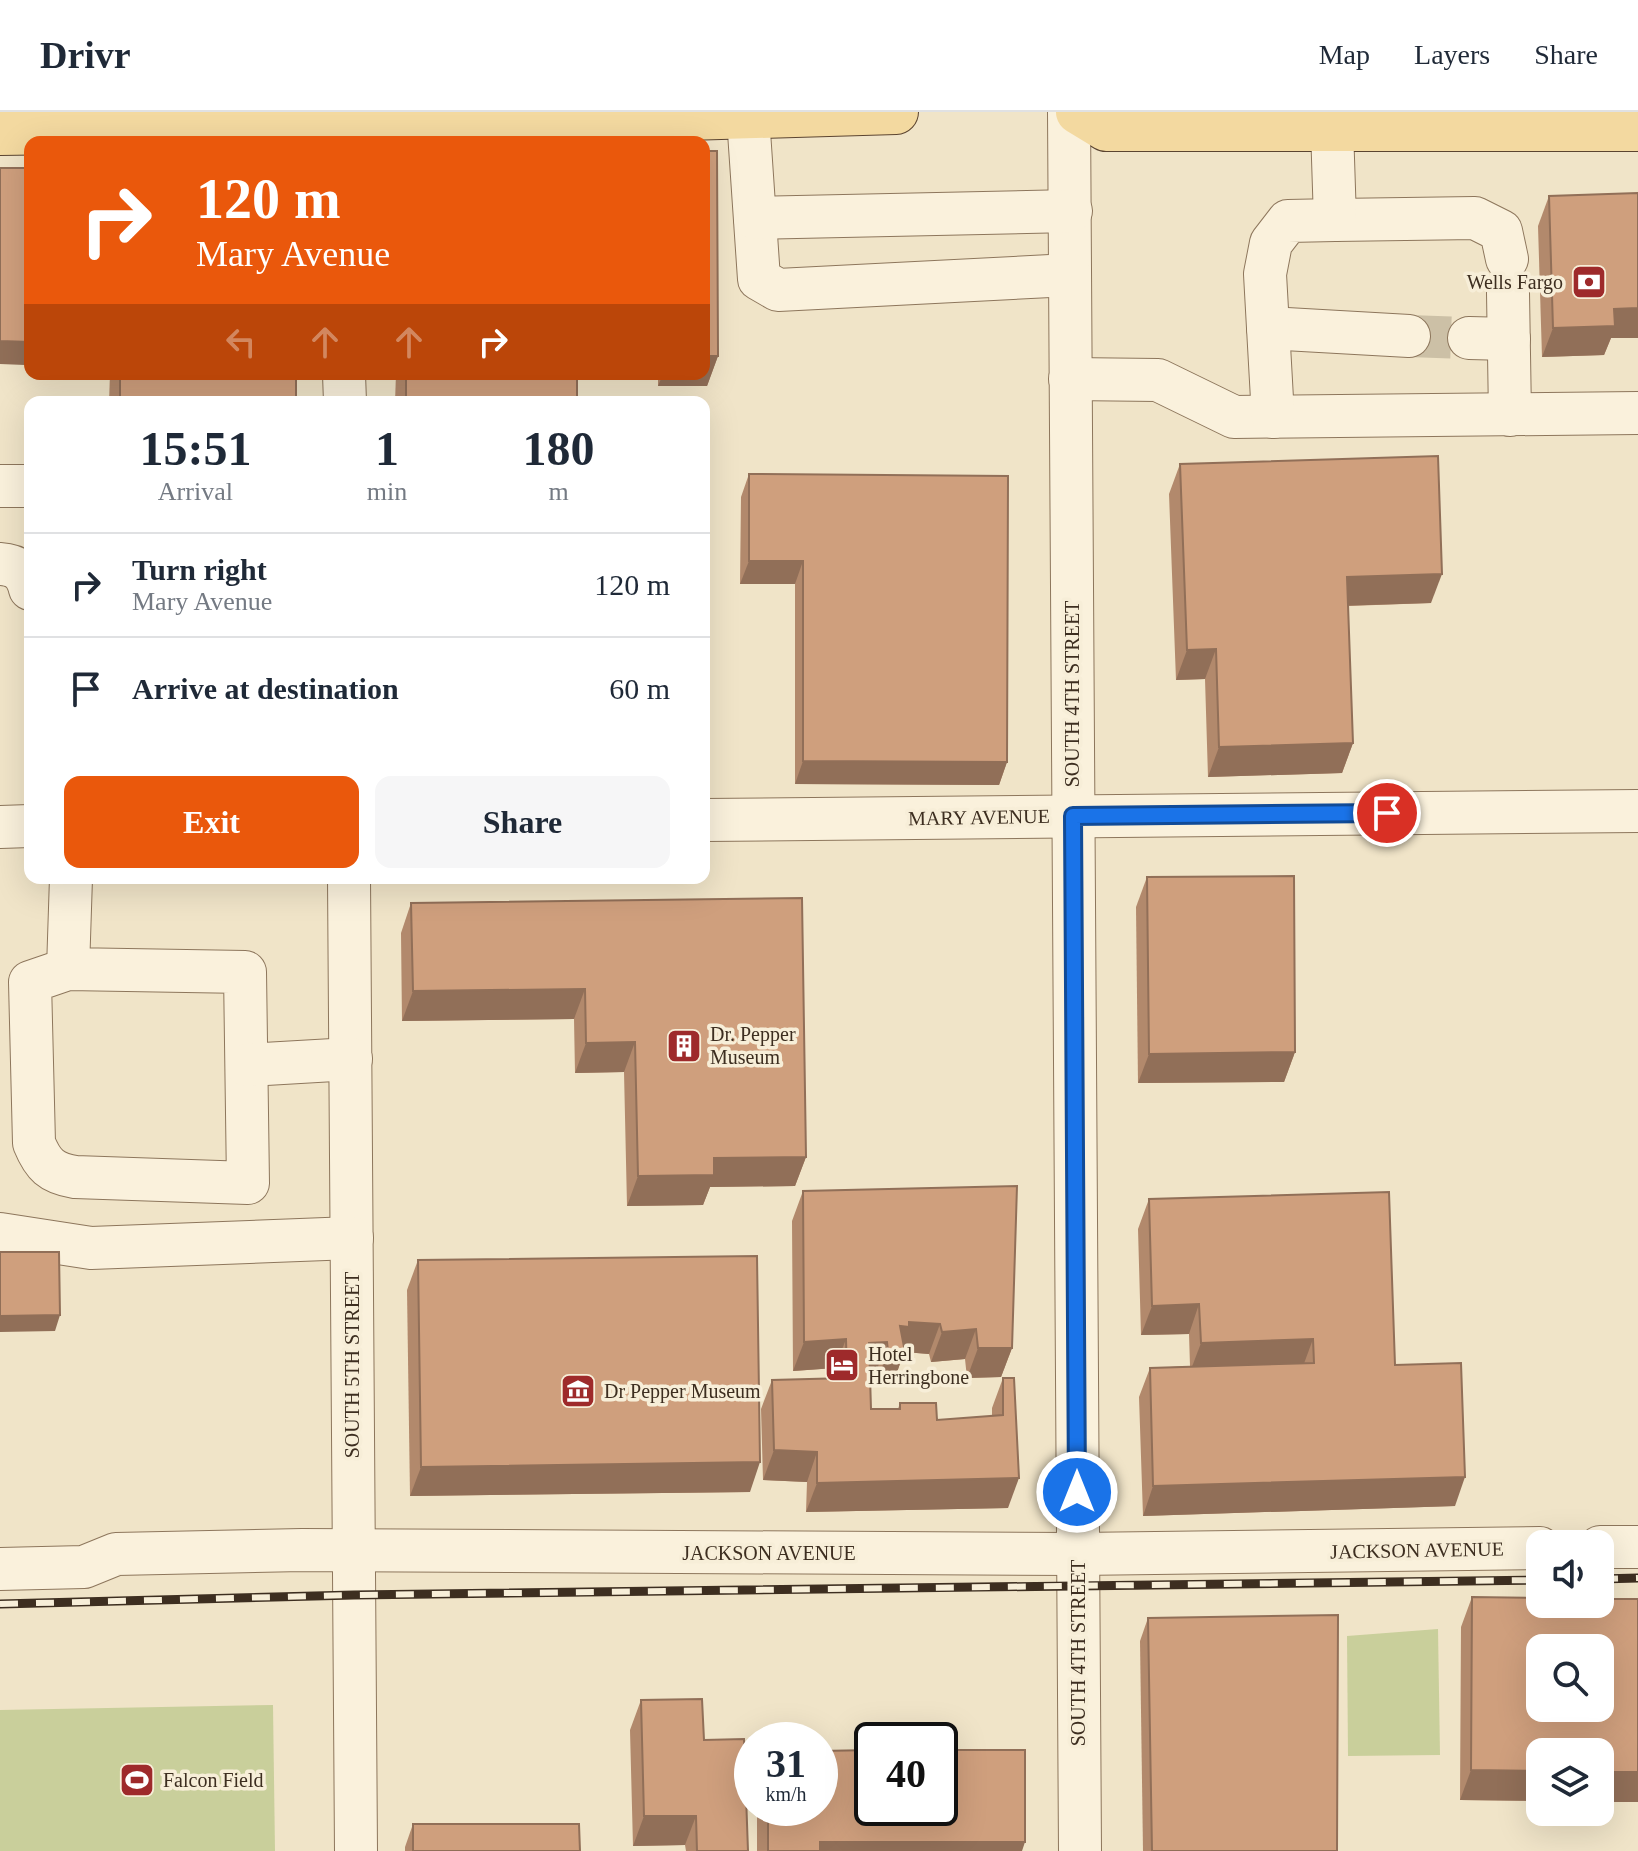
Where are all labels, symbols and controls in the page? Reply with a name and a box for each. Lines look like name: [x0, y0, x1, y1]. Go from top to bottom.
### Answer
text: Drivr: [40, 34, 131, 76]
text: Map: [1319, 39, 1370, 70]
text: Layers: [1414, 39, 1490, 70]
text: Share: [1534, 39, 1598, 70]
icon: right: [64, 168, 168, 272]
text: 120 m: [196, 168, 341, 230]
text: Mary Avenue: [196, 234, 390, 274]
bank icon: Wells Fargo: [1570, 263, 1608, 301]
place label: Wells Fargo: [1467, 271, 1563, 294]
icon: left: [219, 320, 263, 364]
icon: ahead: [303, 320, 347, 364]
icon: ahead: [387, 320, 431, 364]
icon: right: [471, 320, 515, 364]
text: 15:51: [139, 422, 251, 475]
text: 1: [375, 422, 399, 475]
text: 180: [523, 422, 595, 475]
text: Arrival: [158, 477, 233, 506]
text: min: [367, 477, 407, 506]
text: m: [548, 477, 569, 506]
text: Turn right: [132, 553, 267, 586]
icon: right: [64, 563, 108, 607]
text: 120 m: [594, 568, 670, 601]
text: Mary Avenue: [132, 587, 272, 616]
street label: SOUTH 4TH STREET: [1061, 601, 1083, 787]
icon: arrive: [64, 667, 108, 711]
text: Arrive at destination: [132, 672, 399, 705]
text: 60 m: [609, 672, 670, 705]
button: Exit: [64, 776, 359, 868]
button: Share: [375, 776, 670, 868]
pin: [1353, 779, 1421, 847]
icon: arrive: [1365, 791, 1409, 835]
street label: MARY AVENUE: [908, 805, 1050, 829]
place label: Dr. Pepper Museum: [710, 1023, 796, 1068]
building icon: Dr. Pepper Museum: [665, 1027, 703, 1065]
street label: SOUTH 5TH STREET: [341, 1272, 363, 1458]
place label: Hotel Herringbone: [868, 1343, 969, 1389]
hotel icon: Hotel Herringbone: [823, 1346, 861, 1384]
museum icon: Dr Pepper Museum: [559, 1372, 597, 1410]
place label: Dr Pepper Museum: [604, 1380, 761, 1403]
position arrow: [1035, 1450, 1119, 1534]
map controls: [1526, 1530, 1614, 1826]
button: sound: [1526, 1530, 1614, 1618]
street label: JACKSON AVENUE: [1330, 1537, 1504, 1563]
street label: JACKSON AVENUE: [682, 1542, 856, 1564]
street label: SOUTH 4TH STREET: [1067, 1560, 1089, 1746]
button: search: [1526, 1634, 1614, 1722]
speed limit sign: 40: [854, 1722, 958, 1826]
button: layers: [1526, 1738, 1614, 1826]
text: 31: [766, 1741, 806, 1786]
sports icon: Falcon Field: [118, 1761, 156, 1799]
place label: Falcon Field: [163, 1769, 264, 1791]
text: km/h: [765, 1783, 807, 1805]

